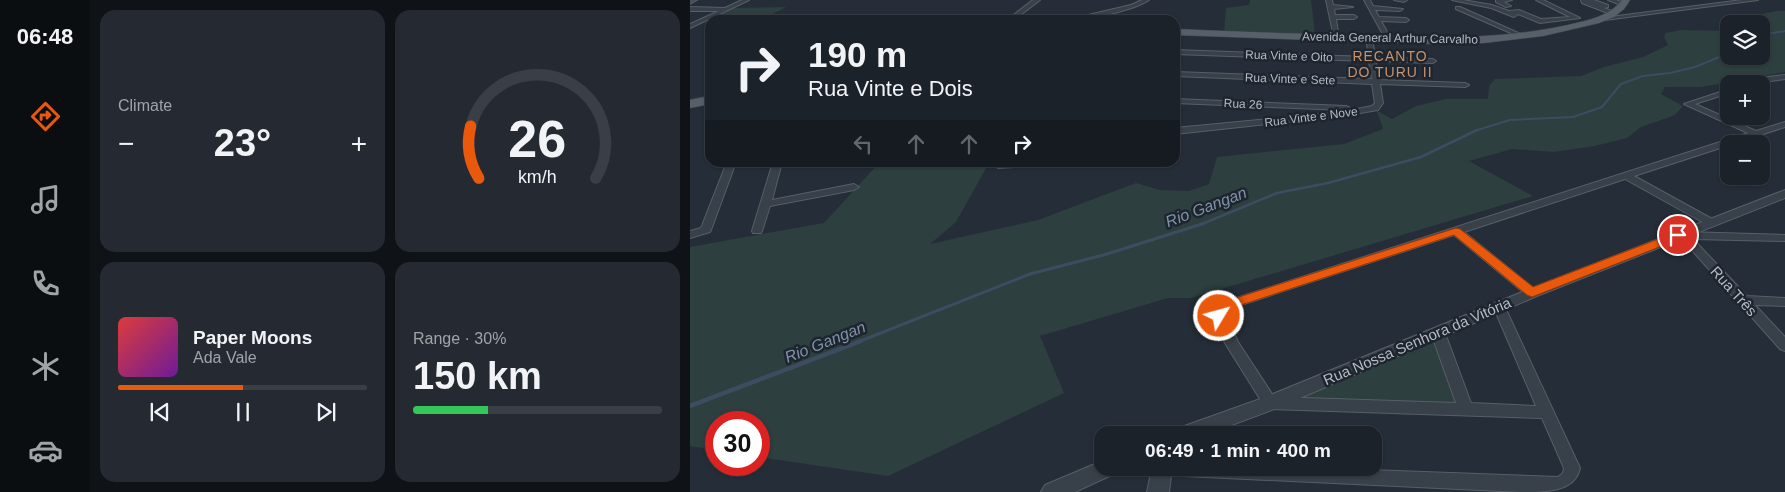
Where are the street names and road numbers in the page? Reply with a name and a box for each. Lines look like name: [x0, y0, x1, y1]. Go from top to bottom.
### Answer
street label: Avenida General Arthur Carvalho: [1302, 29, 1478, 47]
street label: Rua Vinte e Oito: [1245, 47, 1333, 65]
street label: Rua Vinte e Sete: [1245, 70, 1336, 88]
street label: Rua 26: [1223, 96, 1263, 112]
street label: Rua Vinte e Nove: [1264, 104, 1359, 130]
street label: Rua Três: [1707, 263, 1761, 319]
street label: Rua Nossa Senhora da Vitória: [1321, 293, 1514, 388]

